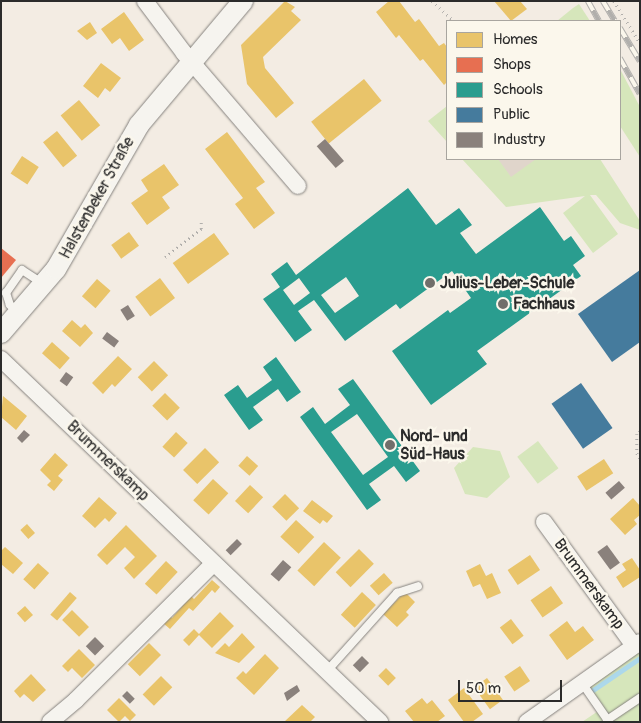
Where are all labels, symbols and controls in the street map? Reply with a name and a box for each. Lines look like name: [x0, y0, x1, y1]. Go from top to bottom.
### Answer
legend: [446, 20, 621, 160]
text: Homes: [493, 30, 538, 49]
text: Shops: [493, 55, 531, 74]
text: Schools: [493, 80, 543, 99]
text: Public: [493, 105, 530, 124]
text: Industry: [493, 130, 545, 149]
street label: Halstenbeker Straße: [55, 134, 139, 262]
place label: Julius-Leber-Schule: [440, 273, 574, 293]
marker: Julius-Leber-Schule: [424, 277, 436, 289]
place label: Fachhaus: [513, 294, 575, 314]
marker: Fachhaus: [497, 298, 509, 310]
street label: Brummerskamp: [63, 417, 153, 505]
place label: Nord- und Süd-Haus: [400, 426, 468, 464]
marker: Nord- und Süd-Haus: [384, 439, 396, 451]
street label: Brummerskamp: [550, 535, 628, 633]
scale bar: [461, 670, 565, 702]
text: 50 m: [466, 679, 501, 698]

